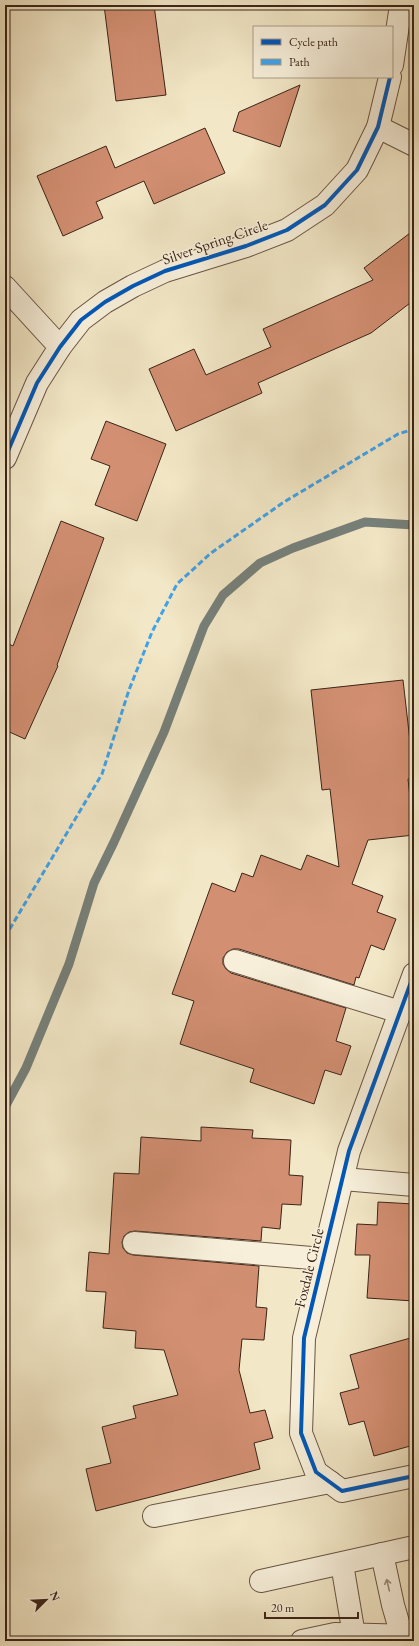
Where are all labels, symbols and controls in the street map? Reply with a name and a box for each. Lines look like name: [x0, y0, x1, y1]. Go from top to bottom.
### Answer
legend: [253, 26, 393, 78]
text: Cycle path: [289, 34, 338, 50]
text: Path: [289, 54, 310, 70]
street label: Silver Spring Circle: [160, 215, 270, 268]
street label: Foxdale Circle: [289, 1226, 328, 1310]
one-way arrow: [384, 1579, 392, 1592]
north arrow: [26, 1580, 66, 1620]
text: N: [47, 1589, 63, 1603]
scale bar: [265, 1594, 358, 1620]
text: 20 m: [271, 1600, 295, 1616]

